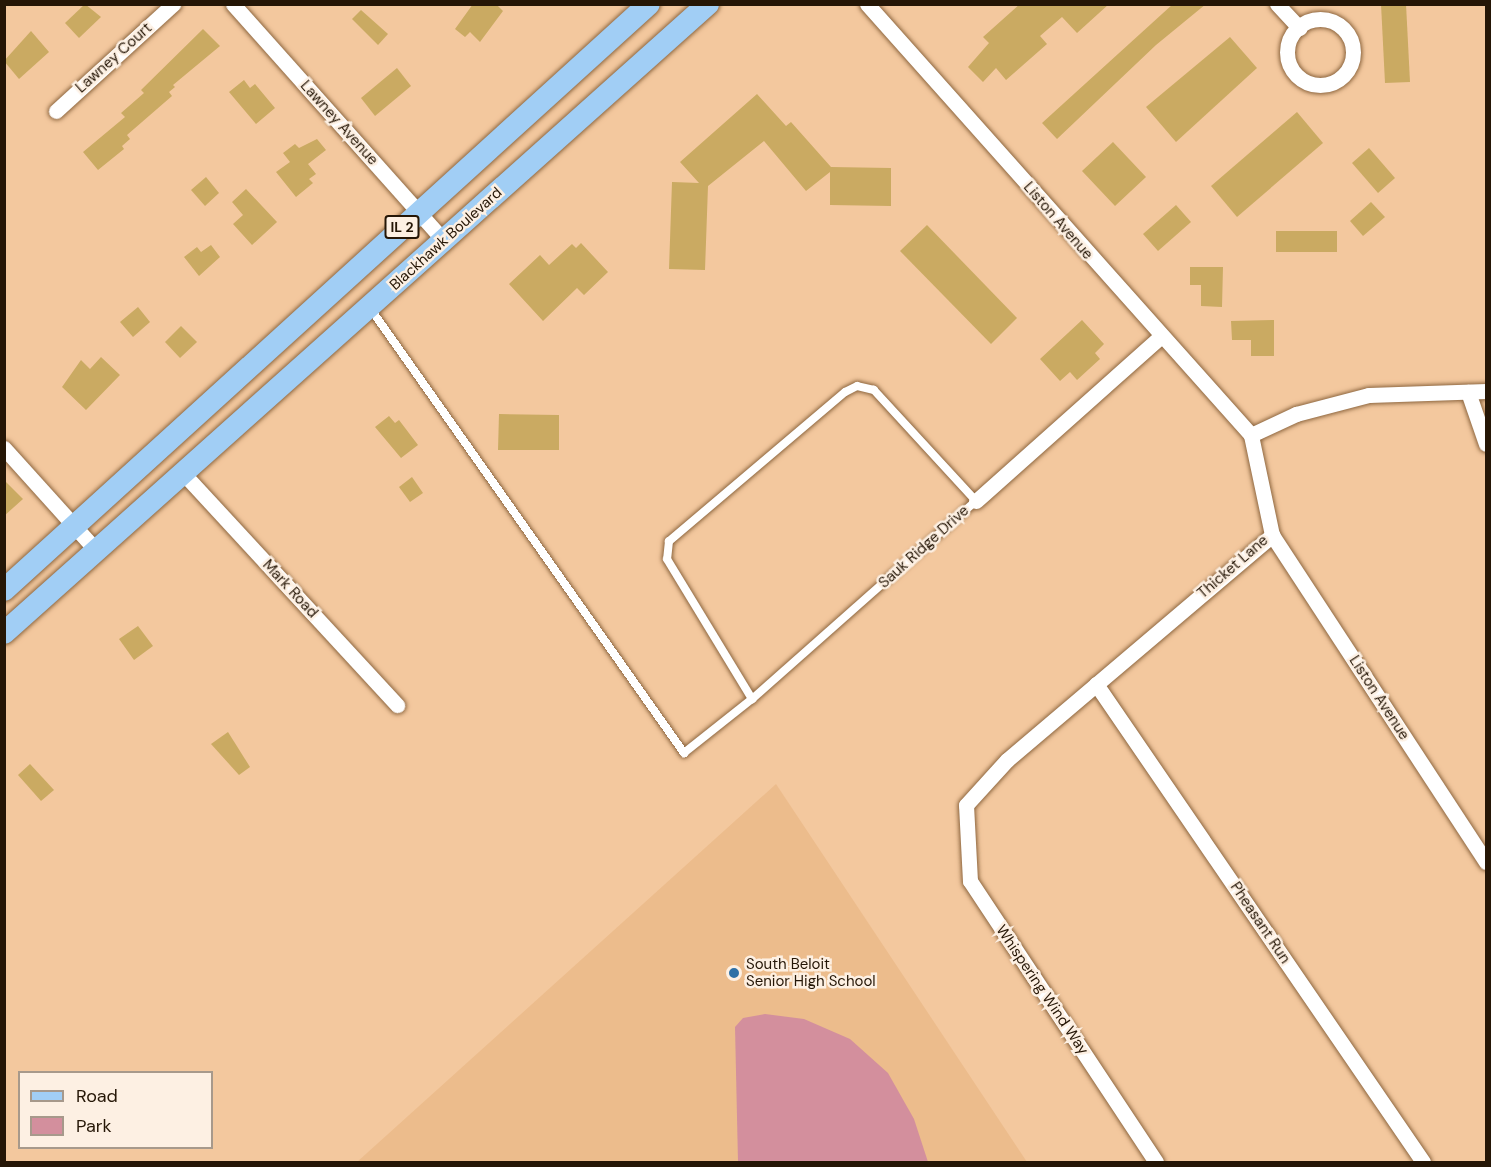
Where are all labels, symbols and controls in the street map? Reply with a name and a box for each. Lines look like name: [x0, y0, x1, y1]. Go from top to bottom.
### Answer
street label: Lawney Court: [72, 19, 156, 97]
street label: Lawney Avenue: [296, 77, 382, 169]
street label: Liston Avenue: [1019, 179, 1097, 263]
street label: Blackhawk Boulevard: [386, 184, 506, 294]
road number: IL 2: [384, 216, 420, 238]
street label: Sauk Ridge Drive: [875, 502, 973, 592]
street label: Thicket Lane: [1194, 531, 1272, 603]
street label: Mark Road: [259, 556, 321, 622]
street label: Liston Avenue: [1345, 652, 1413, 744]
street label: Pheasant Run: [1226, 879, 1294, 967]
street label: Whispering Wind Way: [992, 922, 1092, 1058]
place label: South Beloit Senior High School: [746, 955, 876, 990]
marker: South Beloit Senior High School: [727, 966, 741, 980]
legend: [18, 1071, 213, 1149]
text: Road: [76, 1084, 118, 1108]
text: Park: [76, 1114, 112, 1138]

